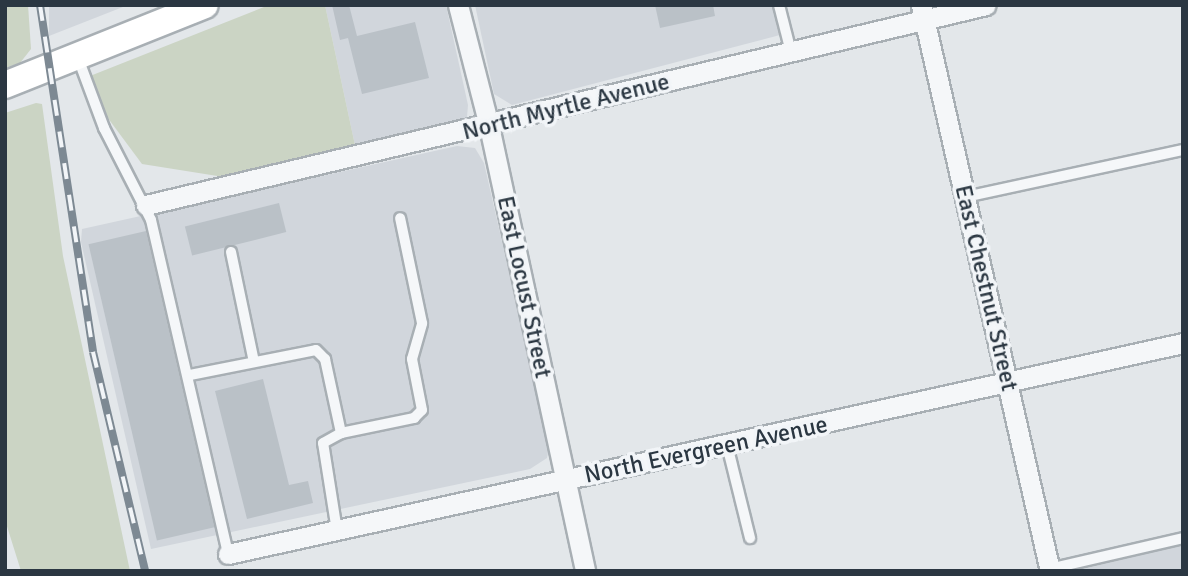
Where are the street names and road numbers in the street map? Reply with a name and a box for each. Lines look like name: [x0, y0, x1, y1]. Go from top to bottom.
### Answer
street label: North Myrtle Avenue: [459, 67, 673, 147]
street label: East Chestnut Street: [948, 182, 1024, 394]
street label: East Locust Street: [491, 193, 557, 381]
street label: North Evergreen Avenue: [582, 410, 830, 490]

